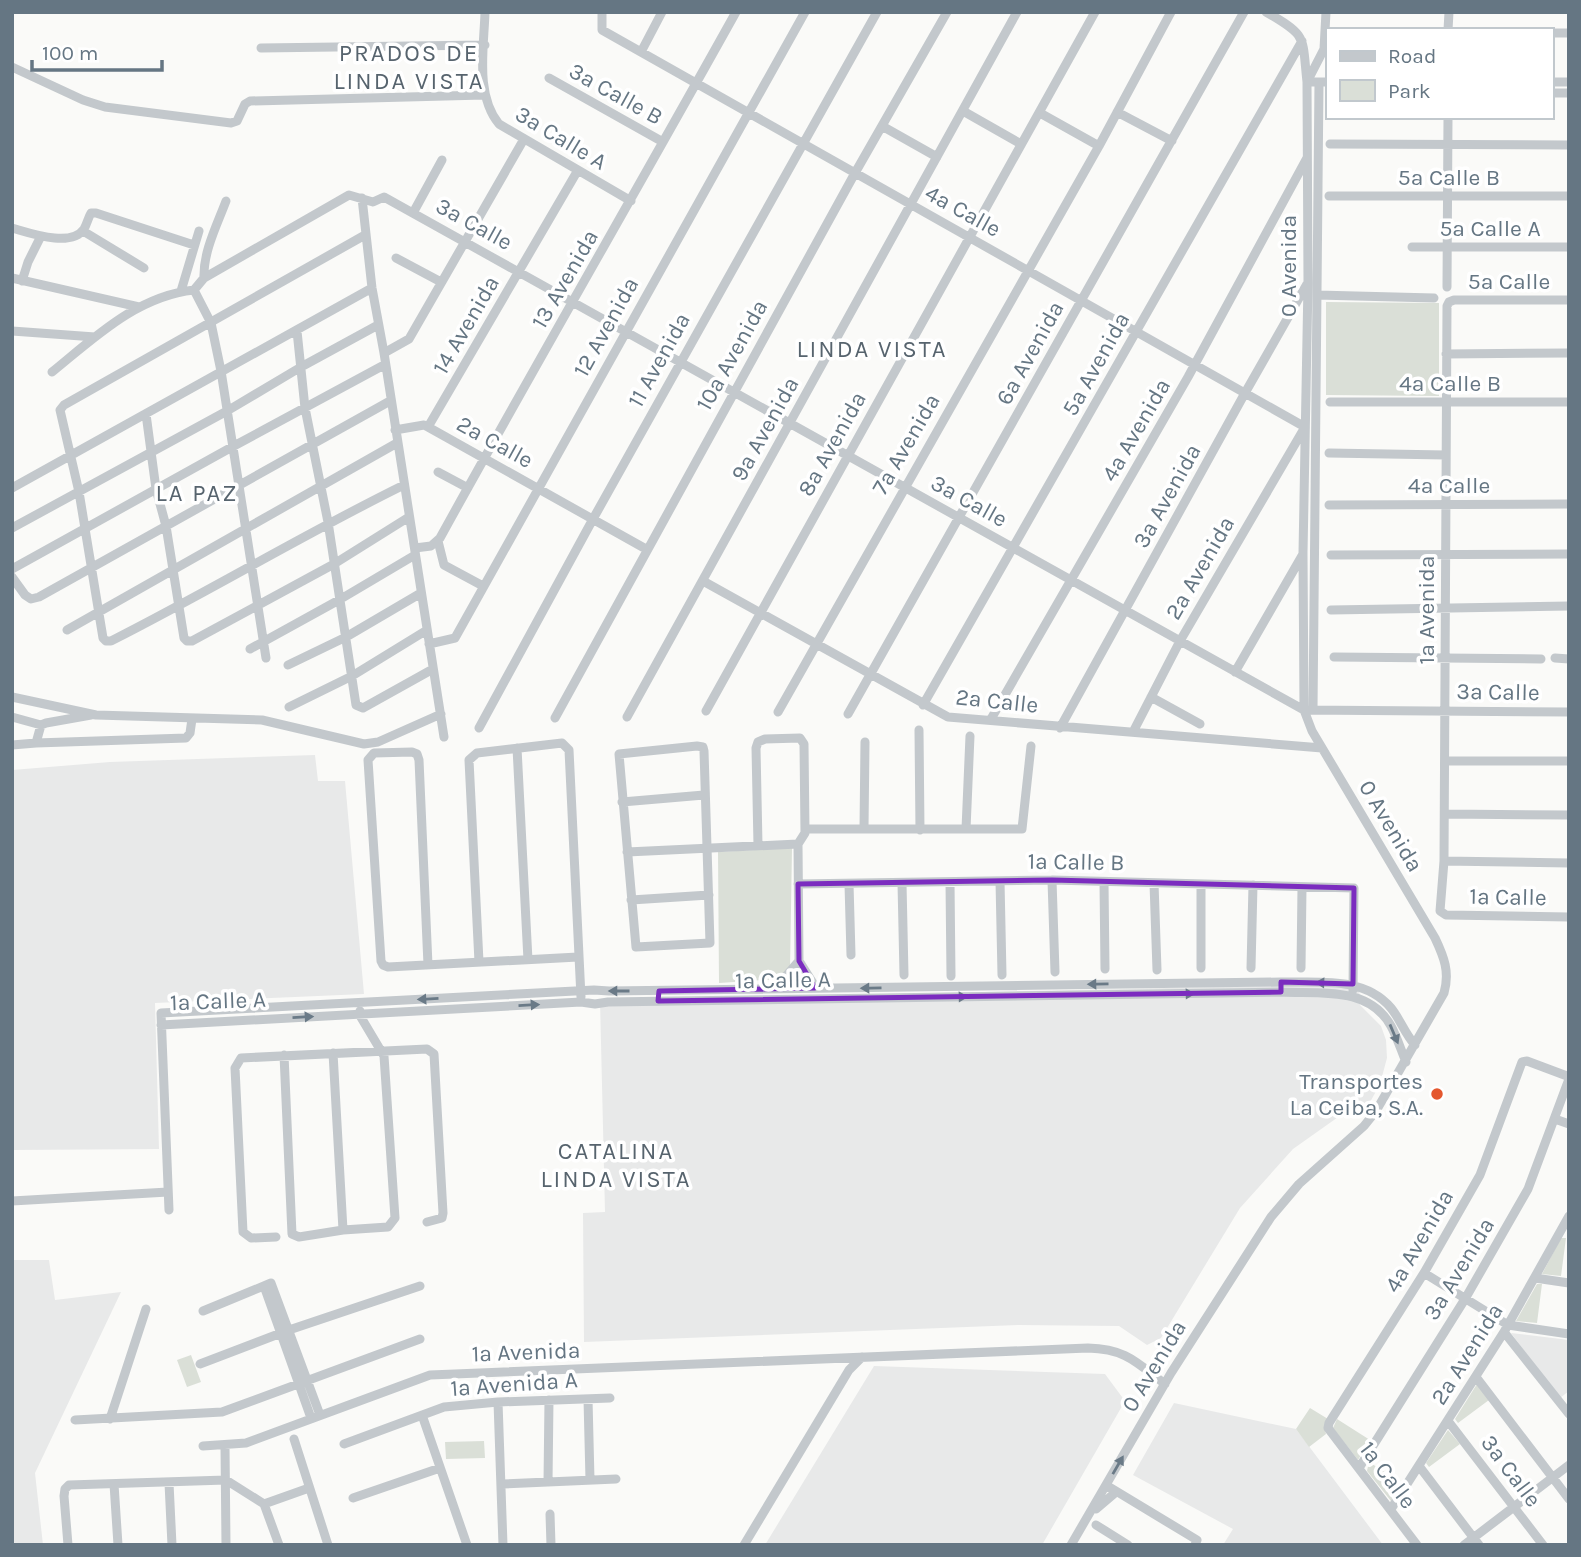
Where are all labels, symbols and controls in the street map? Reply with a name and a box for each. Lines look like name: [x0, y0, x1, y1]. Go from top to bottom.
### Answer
scale bar: [32, 28, 161, 72]
legend: [1326, 28, 1553, 119]
district label: PRADOS DE LINDA VISTA: [333, 39, 485, 95]
text: 100 m: [42, 41, 99, 65]
text: Road: [1388, 44, 1436, 68]
street label: 3a Calle B: [564, 57, 668, 131]
text: Park: [1388, 79, 1431, 103]
street label: 3a Calle A: [510, 100, 612, 176]
street label: 5a Calle B: [1398, 164, 1500, 191]
street label: 4a Calle: [920, 179, 1006, 243]
street label: 3a Calle: [431, 192, 517, 256]
street label: 0 Avenida: [1275, 215, 1302, 317]
street label: 5a Calle A: [1439, 215, 1541, 242]
street label: 13 Avenida: [526, 225, 604, 333]
street label: 5a Calle: [1468, 268, 1550, 295]
street label: 14 Avenida: [427, 271, 505, 379]
street label: 12 Avenida: [568, 273, 644, 381]
street label: 10a Avenida: [691, 295, 773, 415]
street label: 6a Avenida: [990, 296, 1070, 410]
street label: 11 Avenida: [622, 308, 696, 412]
street label: 5a Avenida: [1057, 308, 1135, 420]
district label: LINDA VISTA: [796, 335, 948, 363]
street label: 4a Calle B: [1399, 370, 1501, 397]
street label: 9a Avenida: [725, 372, 805, 486]
street label: 4a Avenida: [1096, 374, 1176, 486]
street label: 8a Avenida: [792, 387, 872, 501]
street label: 7a Avenida: [866, 389, 946, 499]
street label: 2a Calle: [452, 410, 538, 474]
street label: 3a Avenida: [1127, 439, 1207, 553]
street label: 3a Calle: [926, 469, 1012, 533]
street label: 4a Calle: [1408, 472, 1490, 499]
district label: LA PAZ: [155, 479, 239, 507]
street label: 2a Avenida: [1160, 512, 1240, 624]
street label: 1a Avenida: [1413, 556, 1440, 664]
street label: 3a Calle: [1456, 678, 1540, 706]
street label: 2a Calle: [954, 683, 1040, 719]
street label: 0 Avenida: [1353, 775, 1429, 877]
street label: 1a Calle B: [1027, 848, 1125, 876]
street label: 1a Calle: [1469, 883, 1547, 911]
street label: 1a Calle A: [735, 966, 831, 994]
one-way arrow: [1314, 978, 1336, 989]
one-way arrow: [1087, 979, 1109, 990]
one-way arrow: [859, 982, 881, 994]
one-way arrow: [608, 985, 630, 997]
street label: 1a Calle A: [170, 986, 266, 1016]
one-way arrow: [1173, 988, 1195, 1000]
one-way arrow: [946, 991, 968, 1003]
one-way arrow: [417, 994, 439, 1005]
one-way arrow: [519, 999, 541, 1010]
one-way arrow: [292, 1012, 314, 1023]
one-way arrow: [1388, 1024, 1400, 1044]
place label: Transportes La Ceiba, S.A.: [1289, 1068, 1423, 1121]
marker: Transportes La Ceiba, S.A.: [1429, 1086, 1445, 1102]
district label: CATALINA LINDA VISTA: [540, 1137, 692, 1193]
street label: 4a Avenida: [1379, 1185, 1459, 1297]
street label: 3a Avenida: [1418, 1213, 1500, 1325]
street label: 2a Avenida: [1425, 1298, 1509, 1410]
street label: 0 Avenida: [1116, 1315, 1192, 1417]
street label: 1a Avenida: [471, 1337, 581, 1367]
street label: 1a Avenida A: [449, 1366, 579, 1402]
street label: 3a Calle: [1475, 1430, 1547, 1512]
street label: 1a Calle: [1354, 1436, 1422, 1514]
one-way arrow: [1112, 1455, 1124, 1474]

